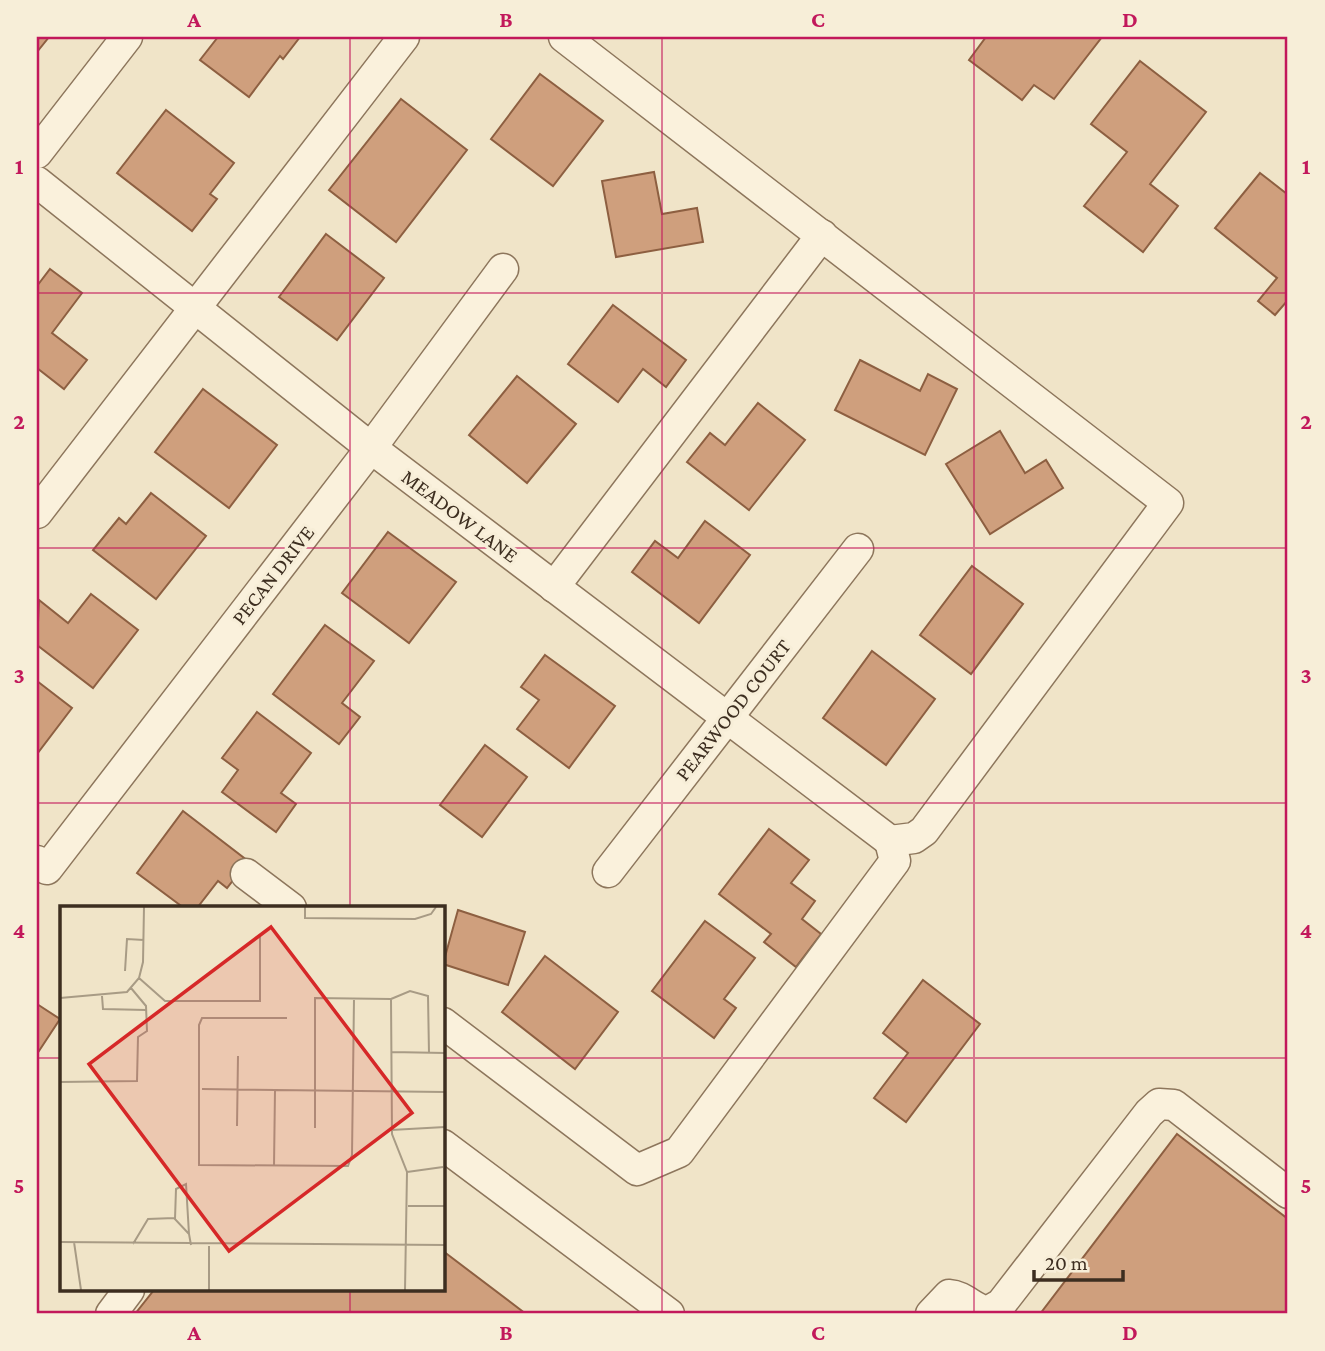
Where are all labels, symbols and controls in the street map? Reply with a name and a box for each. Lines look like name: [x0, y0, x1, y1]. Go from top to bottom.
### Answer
text: A: [186, 6, 201, 32]
text: B: [499, 6, 513, 32]
text: C: [811, 6, 825, 32]
text: D: [1122, 6, 1138, 32]
text: 1: [15, 153, 24, 179]
text: 1: [1302, 153, 1311, 179]
text: 2: [13, 408, 25, 434]
text: 2: [1300, 408, 1312, 434]
street label: MEADOW LANE: [397, 464, 523, 568]
street label: PECAN DRIVE: [227, 521, 319, 629]
street label: PEARWOOD COURT: [670, 634, 796, 785]
text: 3: [13, 662, 25, 688]
text: 3: [1300, 662, 1312, 688]
inset map: [60, 906, 444, 1292]
text: 4: [13, 917, 25, 943]
text: 4: [1300, 917, 1312, 943]
text: 5: [13, 1172, 25, 1198]
text: 5: [1300, 1172, 1312, 1198]
scale bar: [1034, 1239, 1124, 1283]
text: 20 m: [1045, 1251, 1088, 1275]
text: A: [186, 1319, 201, 1345]
text: B: [499, 1319, 513, 1345]
text: C: [811, 1319, 825, 1345]
text: D: [1122, 1319, 1138, 1345]

